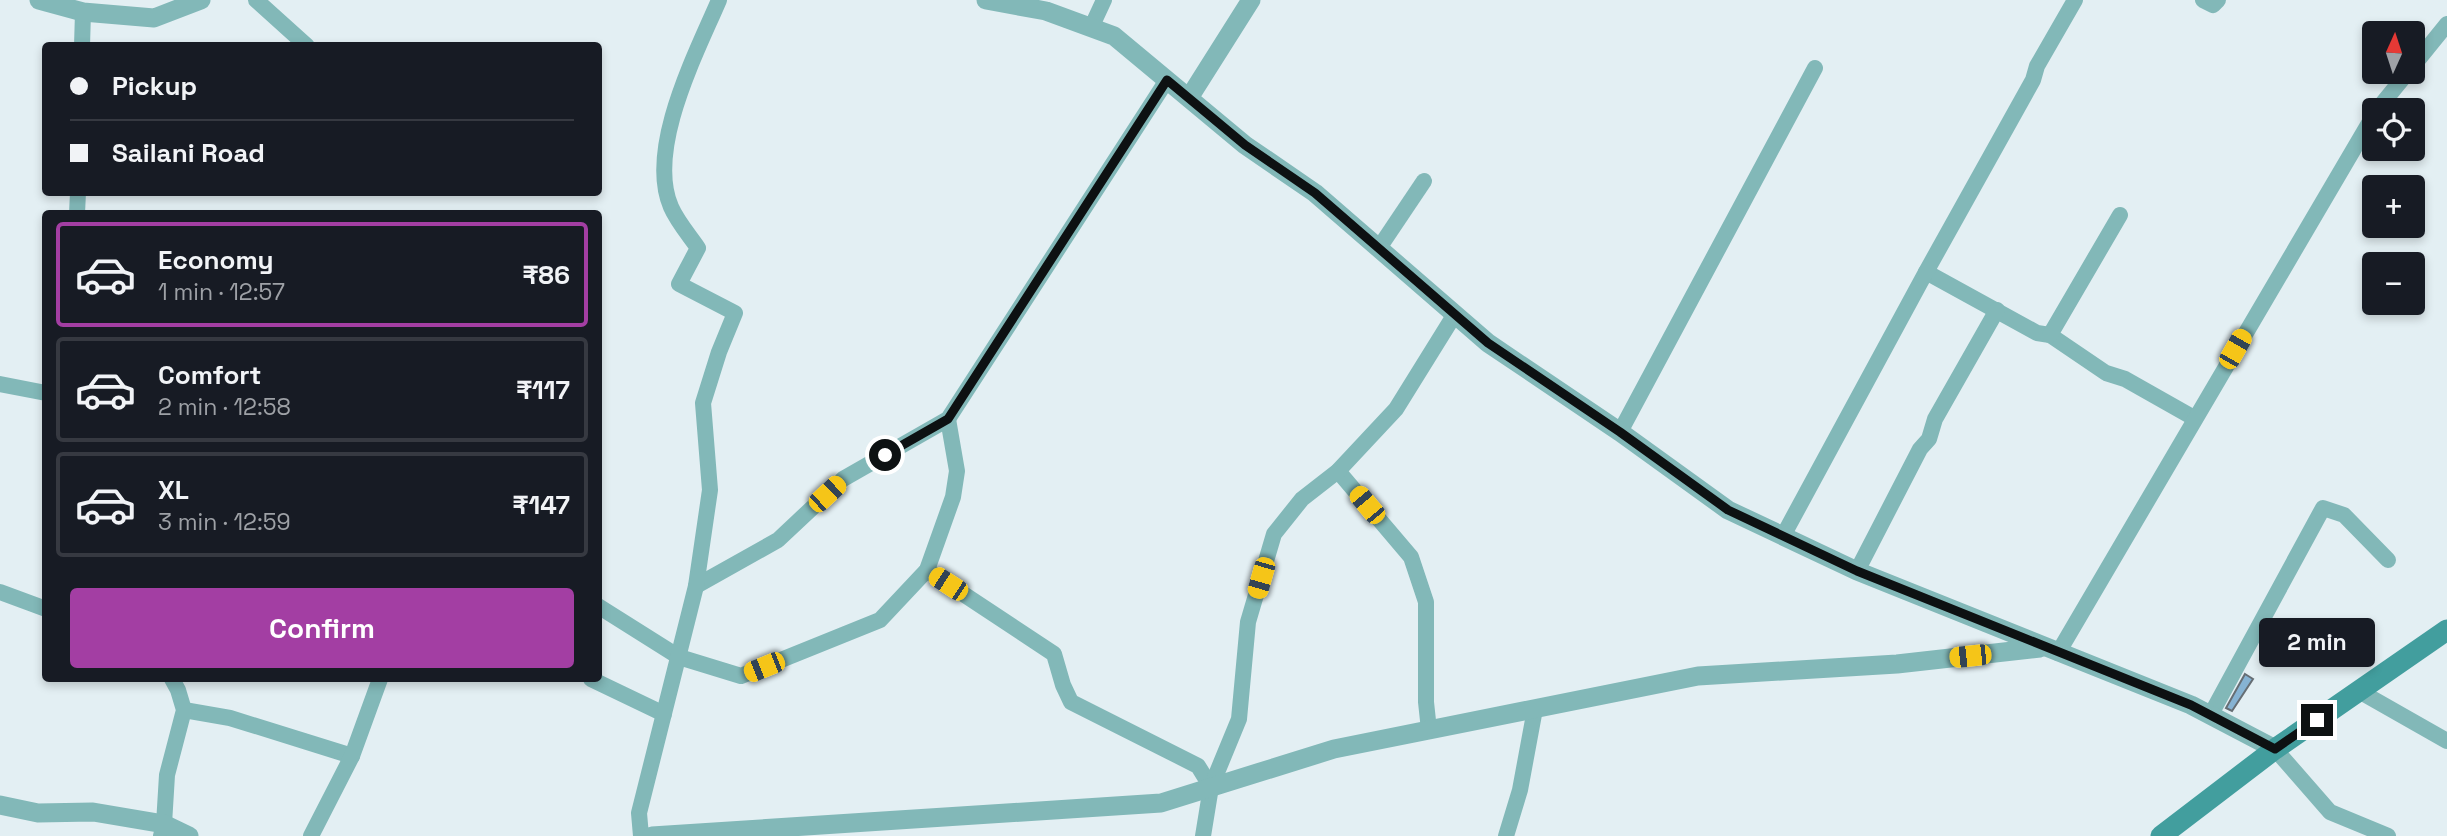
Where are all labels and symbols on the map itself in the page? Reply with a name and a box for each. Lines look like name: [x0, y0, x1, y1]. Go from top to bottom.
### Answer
north arrow: [2362, 21, 2426, 84]
car: [2216, 326, 2255, 372]
route start: [869, 439, 901, 471]
car: [805, 472, 850, 516]
car: [1346, 482, 1389, 528]
car: [1246, 555, 1277, 601]
car: [925, 564, 972, 604]
callout: 2 min: [2259, 618, 2375, 668]
car: [1949, 643, 1992, 669]
car: [741, 649, 788, 685]
route end: [2301, 704, 2333, 736]

